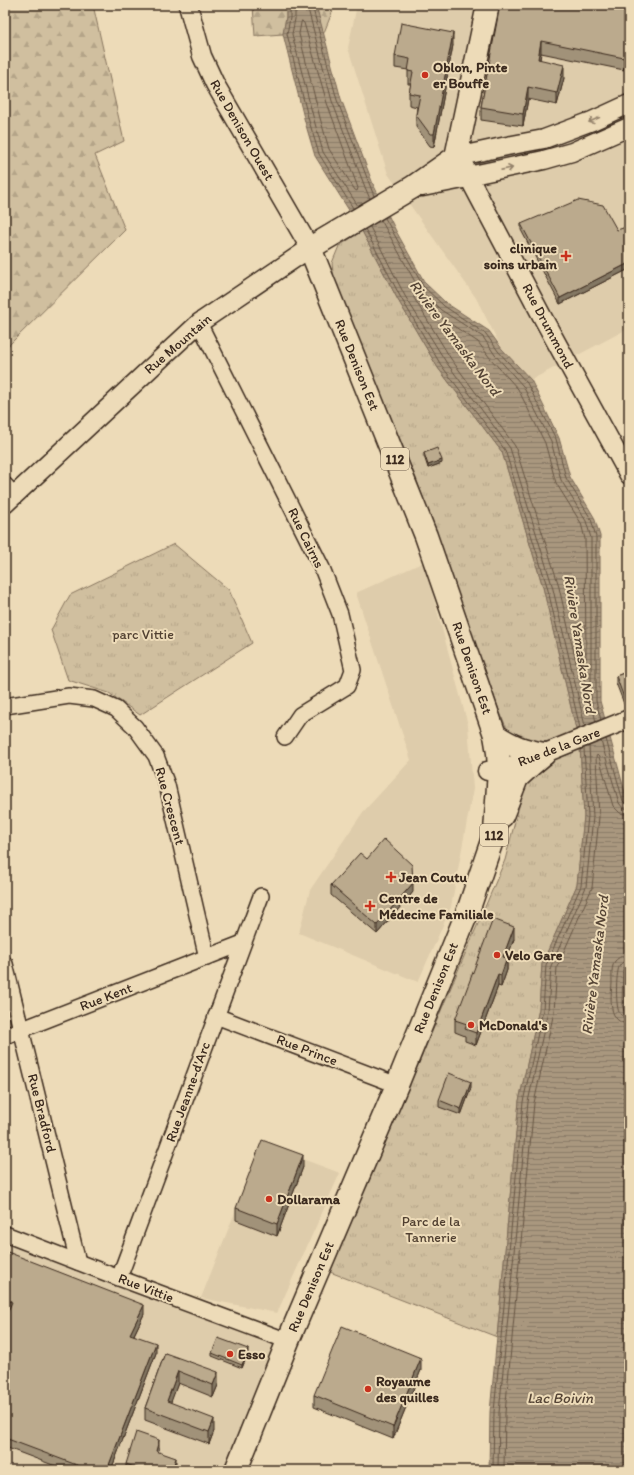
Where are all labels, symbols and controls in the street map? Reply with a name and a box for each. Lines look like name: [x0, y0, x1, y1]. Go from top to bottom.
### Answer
place label: Oblon, Pinte er Bouffe: [433, 59, 508, 92]
marker: Oblon, Pinte er Bouffe: [420, 70, 430, 80]
street label: Rue Denison Ouest: [206, 77, 278, 183]
one-way arrow: [588, 117, 600, 124]
one-way arrow: [500, 164, 513, 172]
place label: clinique soins urbain: [484, 240, 557, 273]
marker: clinique soins urbain: [560, 250, 572, 262]
water label: Rivière Yamaska Nord: [406, 277, 505, 401]
street label: Rue Drummond: [518, 281, 578, 372]
street label: Rue Mountain: [141, 310, 215, 378]
street label: Rue Denison Est: [331, 317, 383, 413]
road number: 112: [381, 448, 409, 470]
street label: Rue Cairns: [284, 505, 328, 571]
water label: Rivière Yamaska Nord: [560, 573, 600, 716]
street label: Rue Denison Est: [448, 620, 496, 716]
park label: parc Vittie: [112, 626, 174, 643]
street label: Rue de la Gare: [515, 723, 603, 771]
street label: Rue Crescent: [151, 765, 189, 847]
road number: 112: [480, 824, 508, 846]
place label: Jean Coutu: [398, 869, 468, 886]
marker: Jean Coutu: [386, 872, 396, 882]
place label: Centre de Médecine Familiale: [379, 890, 494, 923]
water label: Rivière Yamaska Nord: [578, 893, 613, 1036]
marker: Centre de Médecine Familiale: [364, 900, 376, 912]
street label: Rue Denison Est: [410, 940, 462, 1036]
place label: Velo Gare: [505, 947, 563, 964]
marker: Velo Gare: [492, 950, 502, 960]
street label: Rue Kent: [77, 979, 135, 1015]
place label: McDonald's: [479, 1017, 548, 1034]
marker: McDonald's: [466, 1020, 476, 1030]
street label: Rue Prince: [274, 1031, 340, 1069]
street label: Rue Jeanne-d'Arc: [162, 1040, 214, 1144]
street label: Rue Bradford: [24, 1072, 60, 1155]
place label: Dollarama: [277, 1191, 341, 1208]
marker: Dollarama: [264, 1194, 274, 1204]
park label: Parc de la Tannerie: [402, 1213, 461, 1246]
street label: Rue Denison Est: [284, 1239, 338, 1335]
street label: Rue Vittie: [116, 1270, 176, 1306]
place label: Esso: [238, 1346, 265, 1363]
marker: Esso: [225, 1349, 235, 1359]
place label: Royaume des quilles: [376, 1373, 439, 1406]
marker: Royaume des quilles: [363, 1384, 373, 1394]
water label: Lac Boivin: [527, 1389, 593, 1407]

